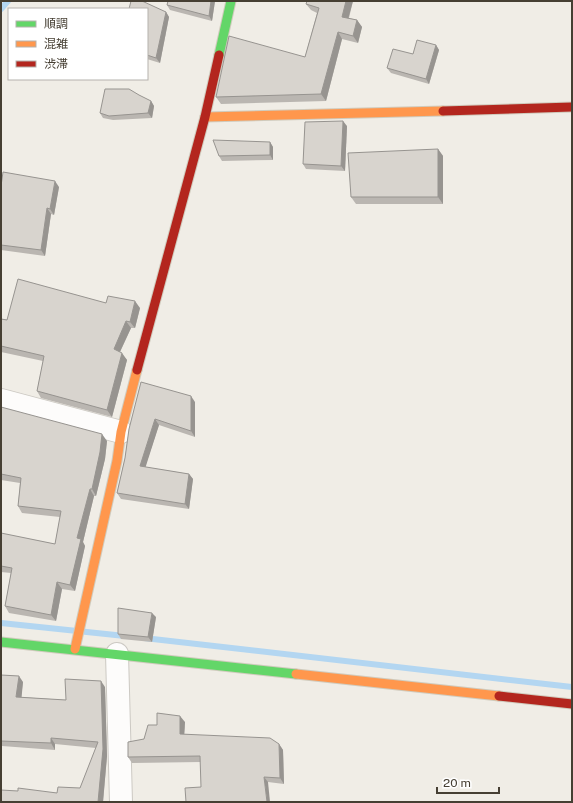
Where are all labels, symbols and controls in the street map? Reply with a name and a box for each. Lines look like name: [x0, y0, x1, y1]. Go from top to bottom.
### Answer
legend: [8, 8, 148, 80]
text: 順調: [44, 17, 68, 31]
text: 混雑: [44, 37, 68, 51]
text: 渋滞: [44, 57, 68, 71]
scale bar: [437, 769, 499, 795]
text: 20 m: [443, 776, 471, 790]

